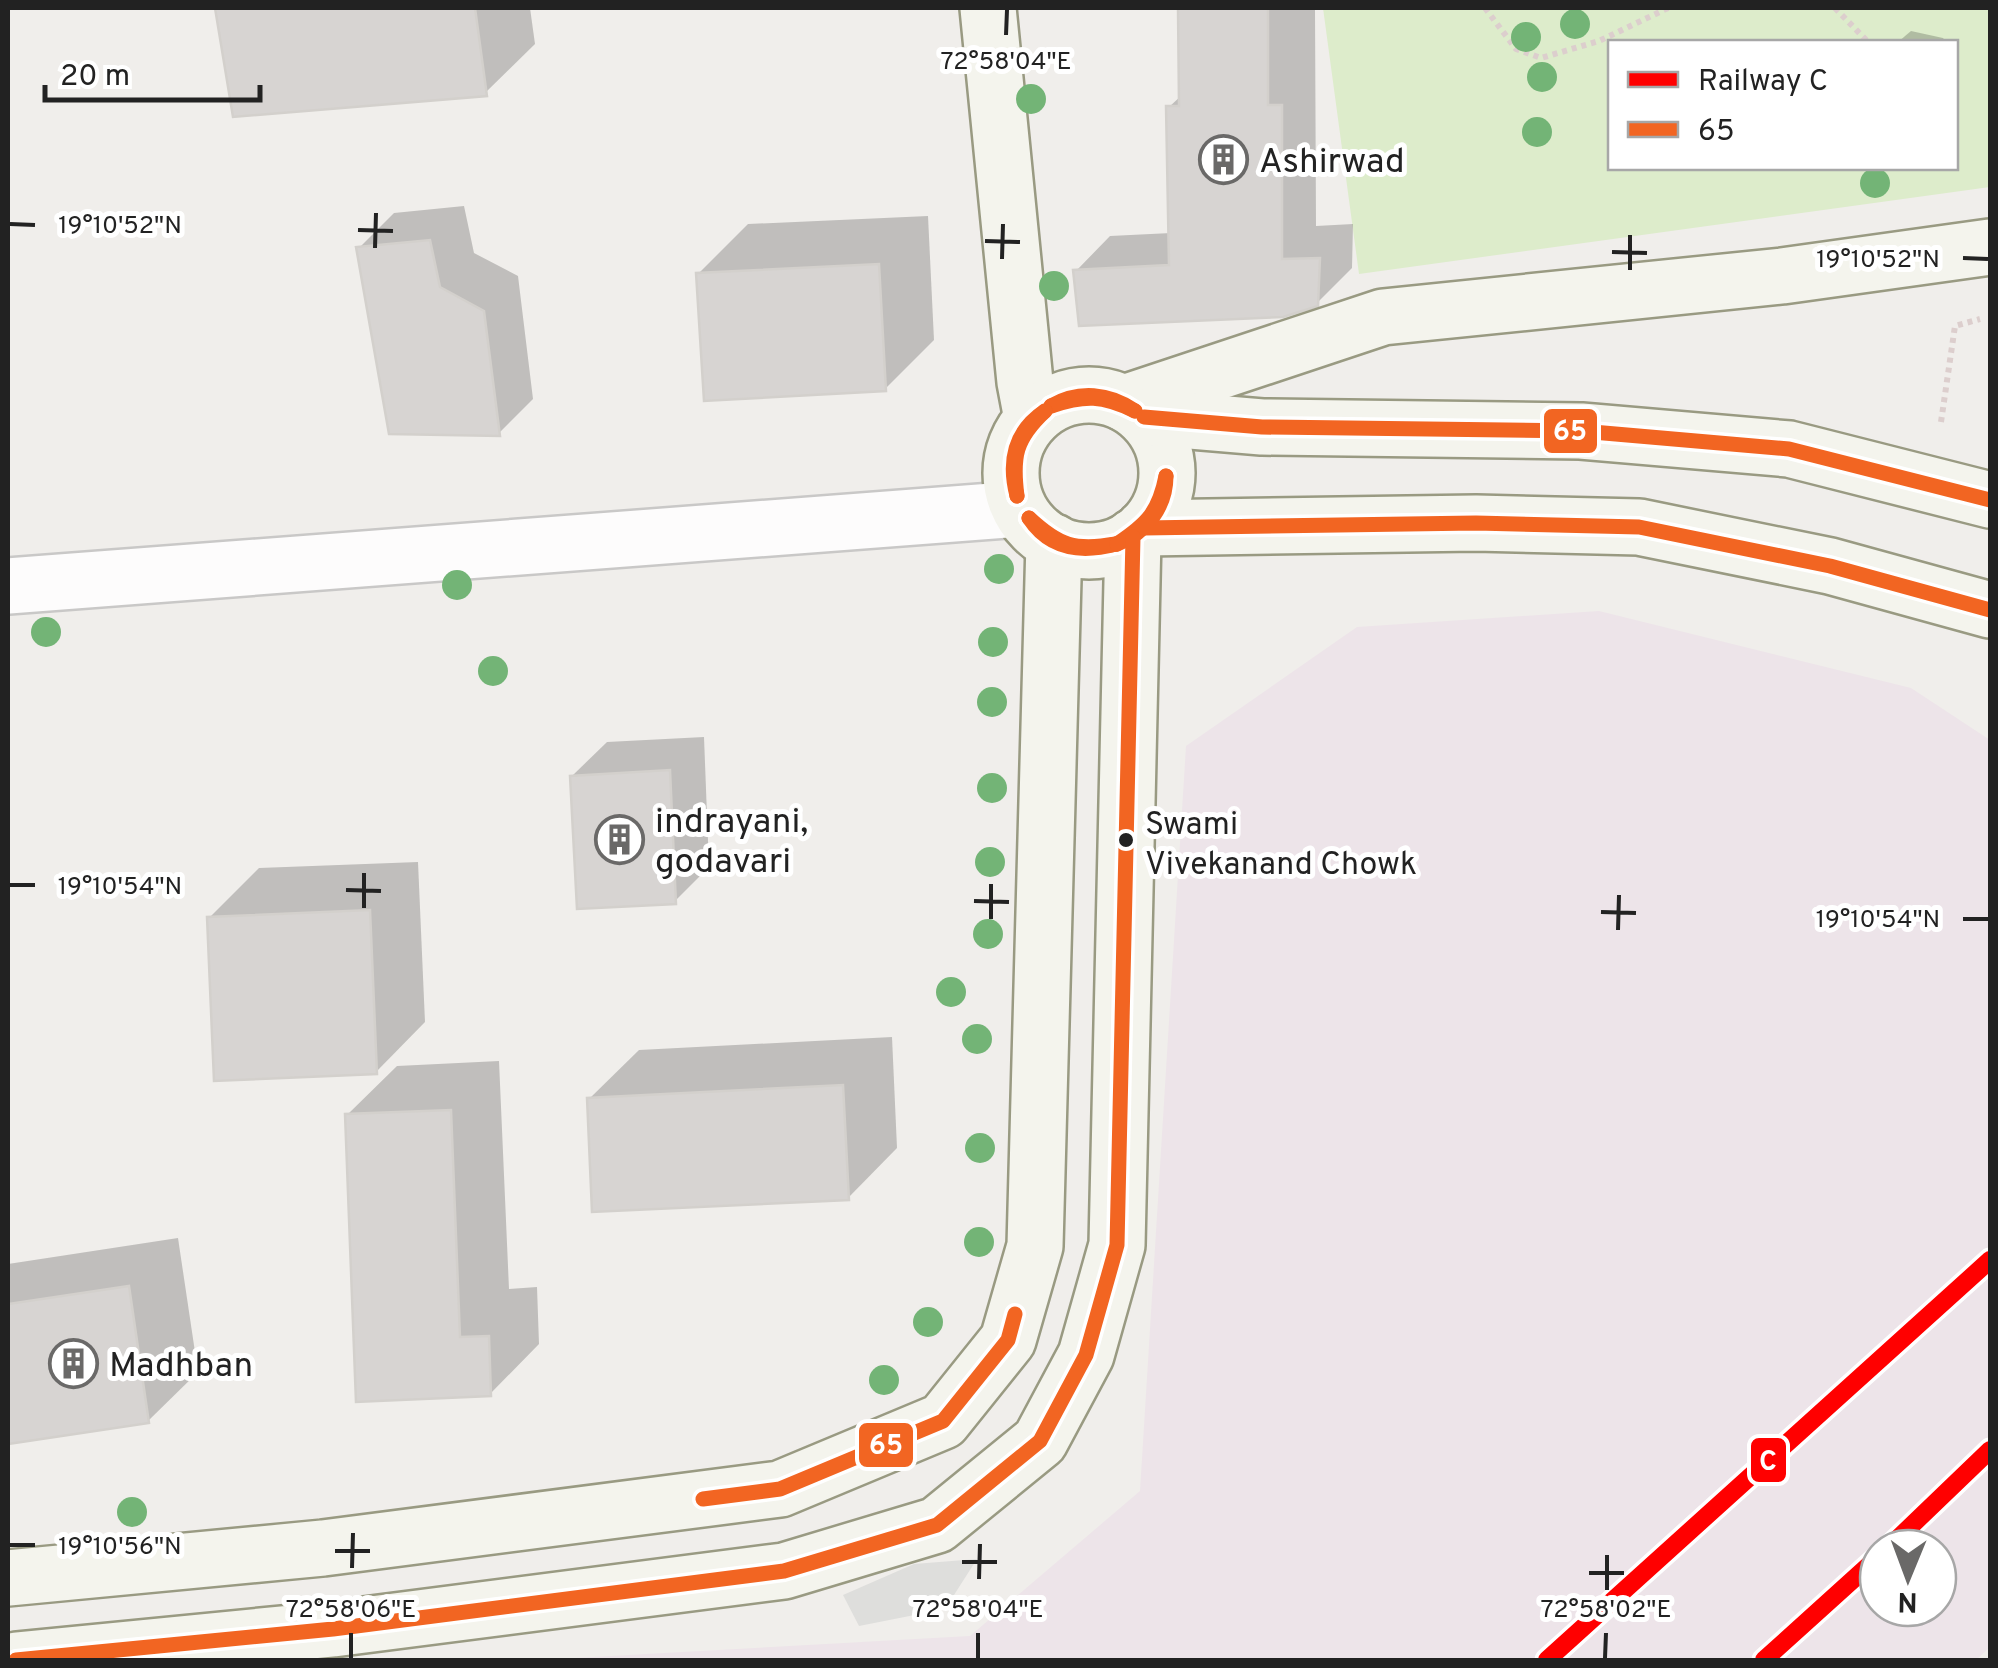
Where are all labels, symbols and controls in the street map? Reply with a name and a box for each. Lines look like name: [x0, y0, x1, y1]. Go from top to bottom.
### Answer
scale bar: [45, 40, 260, 102]
legend: [1608, 40, 1958, 170]
text: 72°58'04"E: [941, 47, 1071, 79]
text: 20 m: [60, 59, 130, 96]
text: Railway C: [1698, 64, 1828, 101]
text: 65: [1698, 114, 1735, 151]
building icon: Ashirwad: [1198, 134, 1250, 186]
place label: Ashirwad: [1259, 141, 1405, 185]
text: 19°10'52"N: [58, 211, 182, 243]
text: 19°10'52"N: [1816, 245, 1940, 277]
line badge: 65: [1542, 407, 1599, 455]
text: 65: [1553, 415, 1587, 451]
place label: indrayani, godavari: [655, 801, 808, 885]
place label: Swami Vivekanand Chowk: [1145, 806, 1417, 886]
building icon: indrayani, godavari: [594, 814, 646, 866]
marker: Swami Vivekanand Chowk: [1116, 830, 1136, 850]
text: 19°10'54"N: [58, 872, 182, 904]
text: 19°10'54"N: [1816, 905, 1940, 937]
building icon: Madhban: [48, 1338, 100, 1390]
place label: Madhban: [109, 1345, 253, 1389]
line badge: 65: [857, 1421, 915, 1469]
text: 65: [869, 1429, 903, 1465]
line badge: C: [1749, 1436, 1788, 1484]
text: C: [1759, 1445, 1777, 1481]
north arrow: [1858, 1528, 1958, 1628]
text: 19°10'56"N: [58, 1532, 182, 1564]
text: N: [1897, 1582, 1918, 1618]
text: 72°58'06"E: [286, 1595, 416, 1627]
text: 72°58'04"E: [913, 1595, 1043, 1627]
text: 72°58'02"E: [1541, 1595, 1671, 1627]

